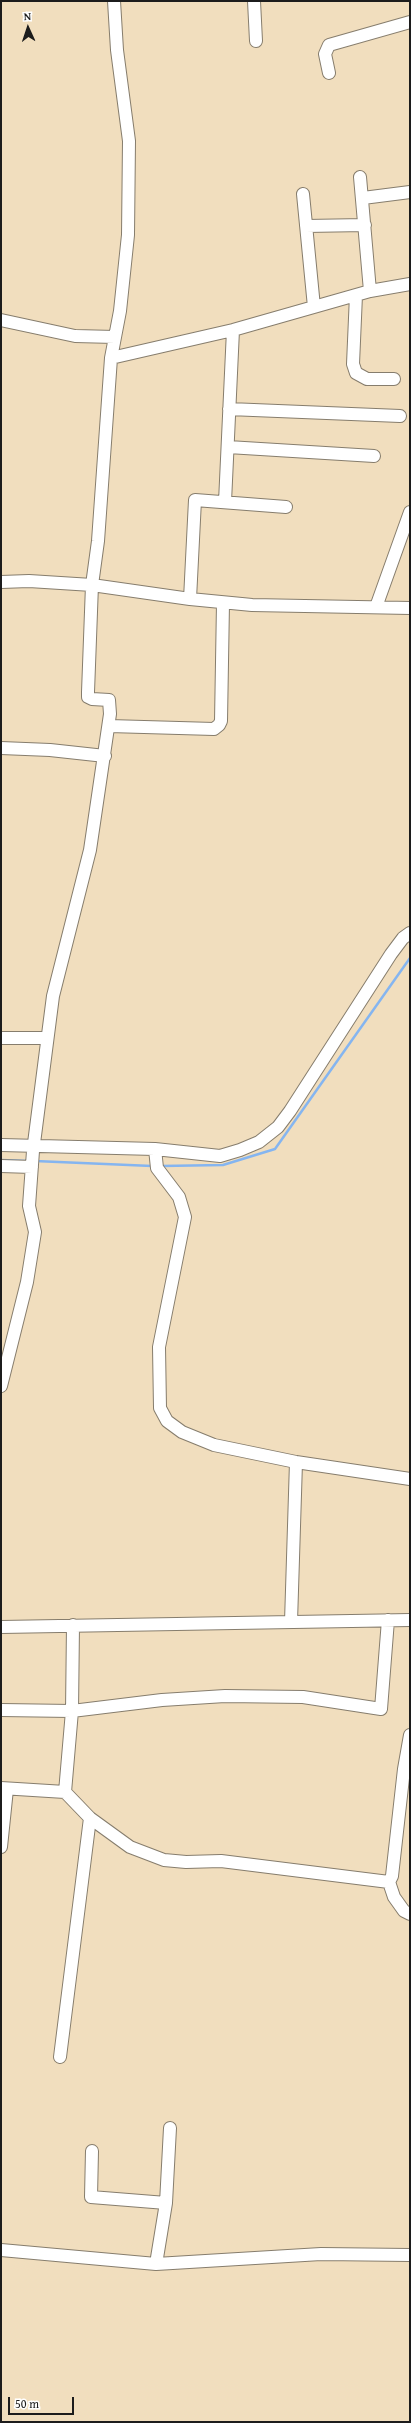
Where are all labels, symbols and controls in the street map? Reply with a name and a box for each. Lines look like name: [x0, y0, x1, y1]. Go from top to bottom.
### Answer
north arrow: [8, 8, 48, 48]
text: N: [23, 8, 31, 24]
scale bar: [10, 2389, 76, 2415]
text: 50 m: [15, 2395, 39, 2412]

